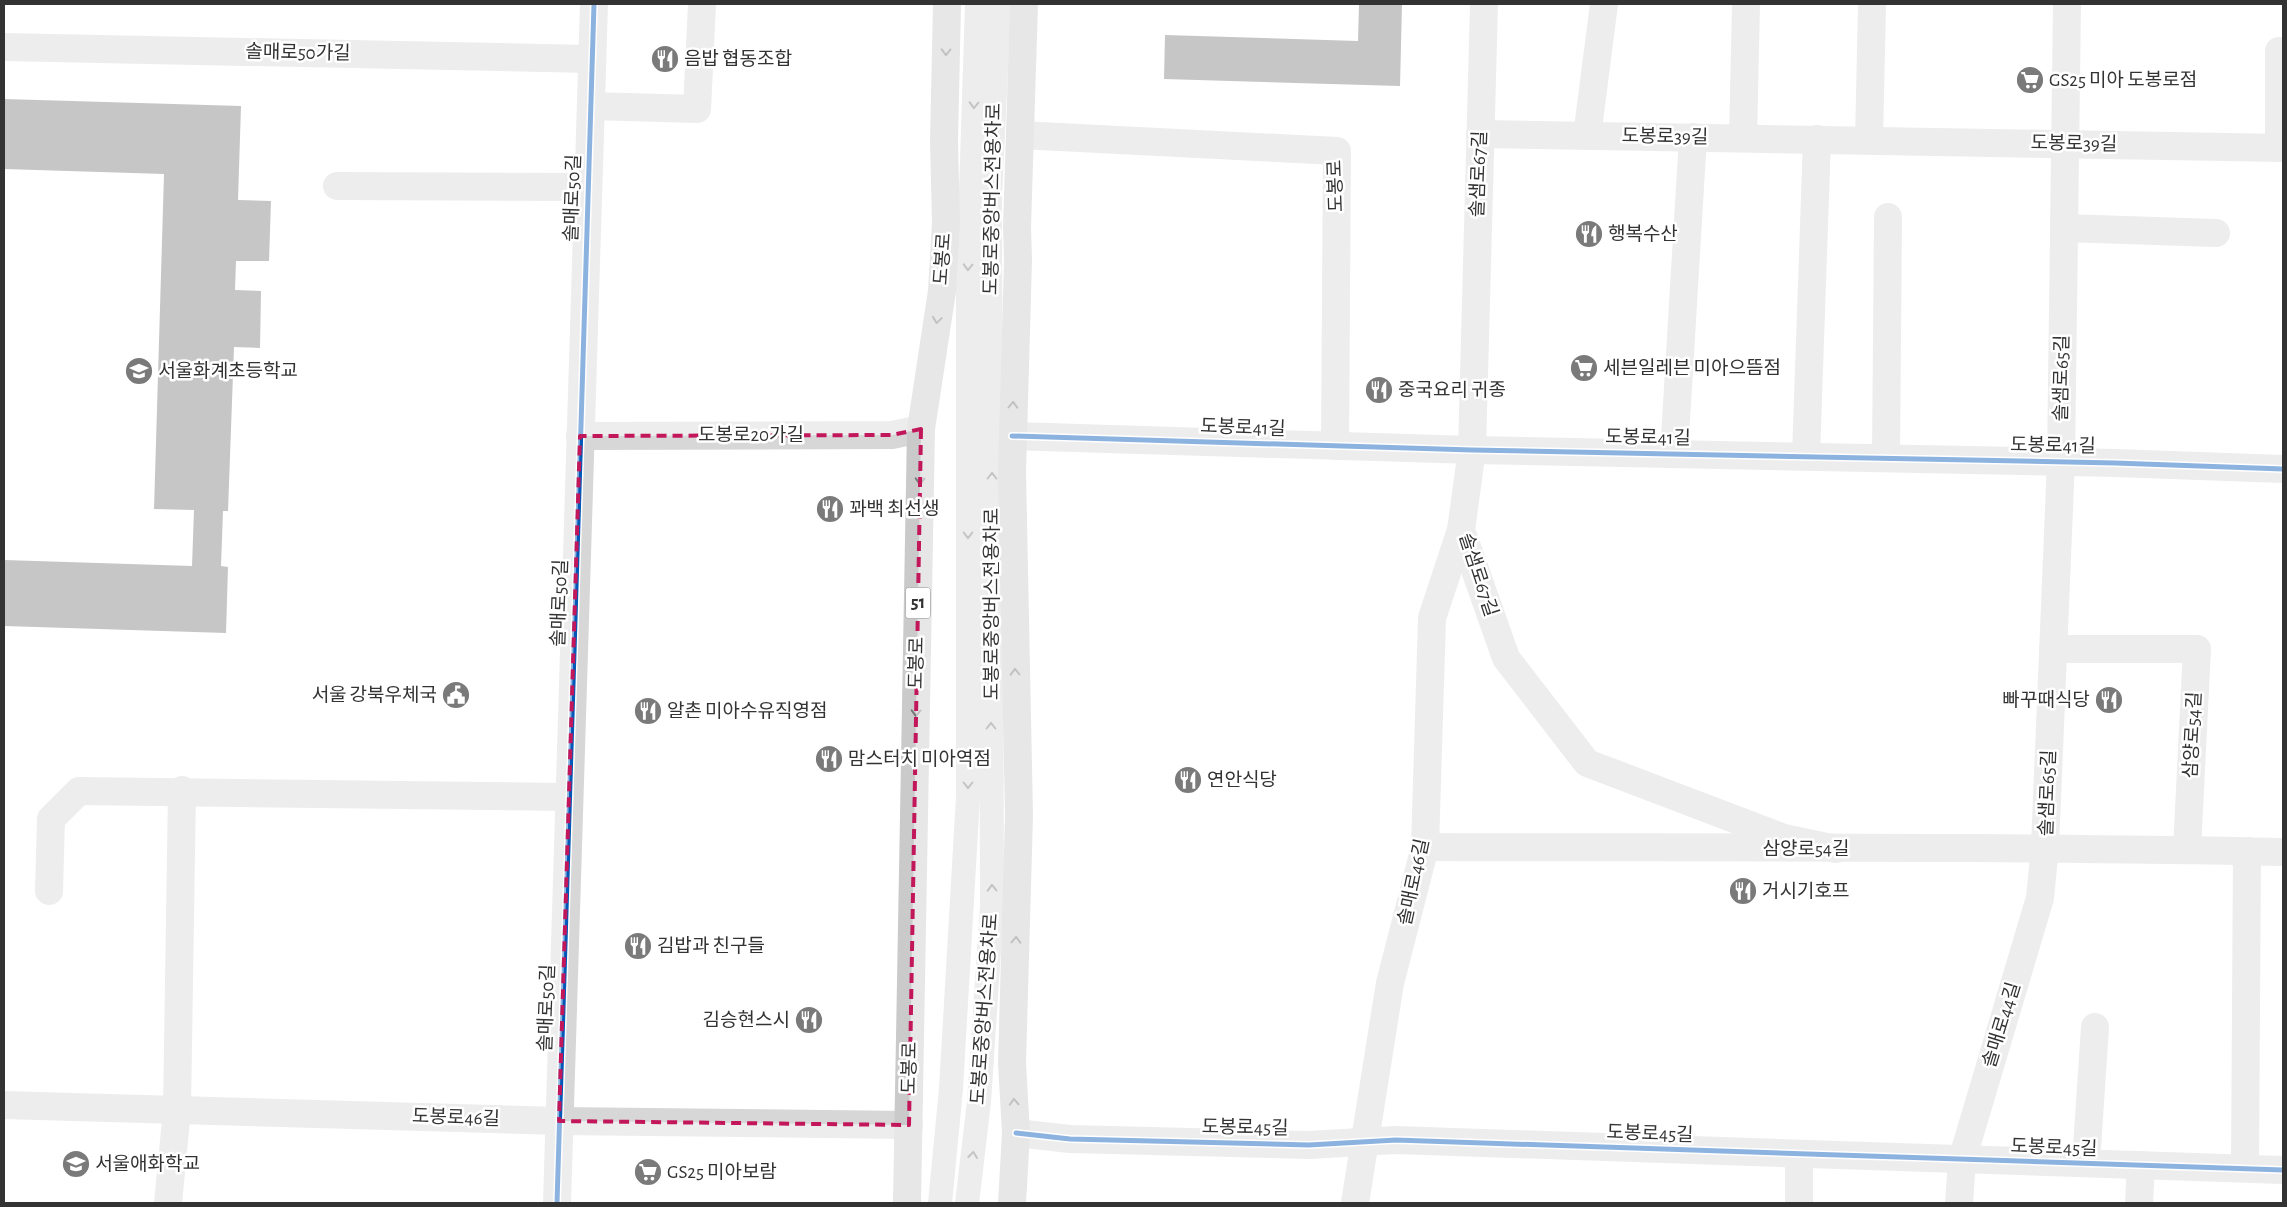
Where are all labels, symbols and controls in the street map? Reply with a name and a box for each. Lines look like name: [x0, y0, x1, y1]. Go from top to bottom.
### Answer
street label: 솔매로50가길: [245, 42, 351, 63]
restaurant icon: 음밥 협동조합: [650, 44, 680, 74]
place label: 음밥 협동조합: [684, 49, 793, 69]
one-way arrow: [941, 49, 951, 57]
supermarket icon: GS25 미아 도봉로점: [2015, 65, 2045, 95]
place label: GS25 미아 도봉로점: [2049, 70, 2197, 90]
one-way arrow: [968, 101, 979, 109]
street label: 도봉로중앙버스전용차로: [981, 103, 1004, 295]
street label: 도봉로39길: [1621, 126, 1709, 147]
street label: 솔샘로67길: [1467, 130, 1490, 218]
street label: 도봉로39길: [2030, 133, 2118, 154]
street label: 솔매로50길: [561, 154, 584, 242]
street label: 도봉로: [1325, 159, 1346, 213]
restaurant icon: 행복수산: [1574, 219, 1604, 249]
place label: 행복수산: [1608, 224, 1678, 244]
street label: 도봉로: [931, 232, 954, 286]
one-way arrow: [963, 264, 973, 272]
one-way arrow: [933, 315, 943, 324]
street label: 솔샘로65길: [2051, 334, 2072, 422]
supermarket icon: 세븐일레븐 미아으뜸점: [1569, 353, 1599, 383]
school or university icon: 서울화계초등학교: [124, 356, 154, 386]
place label: 세븐일레븐 미아으뜸점: [1603, 358, 1781, 378]
place label: 서울화계초등학교: [158, 361, 298, 381]
restaurant icon: 중국요리 귀종: [1364, 375, 1394, 405]
place label: 중국요리 귀종: [1398, 380, 1506, 400]
one-way arrow: [1008, 401, 1019, 409]
street label: 도봉로41길: [1200, 416, 1286, 439]
street label: 도봉로20가길: [698, 425, 804, 445]
street label: 도봉로41길: [1605, 427, 1691, 448]
street label: 도봉로41길: [2010, 435, 2096, 456]
one-way arrow: [987, 471, 997, 479]
one-way arrow: [915, 477, 926, 485]
restaurant icon: 꽈백 최선생: [815, 494, 845, 524]
place label: 꽈백 최선생: [849, 499, 940, 519]
street label: 도봉로중앙버스전용차로: [982, 508, 1002, 700]
street label: 솔샘로67길: [1456, 530, 1501, 619]
one-way arrow: [963, 532, 973, 539]
street label: 솔매로50길: [548, 559, 571, 647]
road number: 51: [906, 588, 930, 618]
street label: 도봉로: [906, 637, 927, 689]
one-way arrow: [1010, 668, 1020, 676]
public building icon: 서울 강북우체국: [441, 680, 471, 710]
place label: 서울 강북우체국: [312, 685, 437, 705]
restaurant icon: 빠꾸때식당: [2094, 685, 2124, 715]
place label: 빠꾸때식당: [2003, 690, 2090, 710]
street label: 삼양로54길: [2180, 691, 2205, 779]
restaurant icon: 알촌 미아수유직영점: [633, 696, 663, 726]
place label: 알촌 미아수유직영점: [667, 701, 827, 721]
one-way arrow: [911, 710, 921, 718]
one-way arrow: [986, 721, 996, 729]
restaurant icon: 맘스터치 미아역점: [814, 744, 844, 774]
place label: 맘스터치 미아역점: [848, 749, 991, 769]
street label: 솔샘로65길: [2036, 749, 2059, 837]
restaurant icon: 연안식당: [1173, 765, 1203, 795]
place label: 연안식당: [1207, 770, 1277, 790]
one-way arrow: [963, 782, 973, 789]
street label: 솔매로46길: [1395, 837, 1432, 927]
street label: 삼양로54길: [1762, 839, 1850, 859]
restaurant icon: 거시기호프: [1728, 876, 1758, 906]
place label: 거시기호프: [1762, 881, 1849, 901]
one-way arrow: [987, 884, 997, 892]
street label: 도봉로중앙버스전용차로: [968, 912, 1001, 1106]
restaurant icon: 김밥과 친구들: [623, 931, 653, 961]
one-way arrow: [1010, 935, 1021, 943]
place label: 김밥과 친구들: [657, 936, 765, 956]
street label: 솔매로50길: [535, 964, 558, 1052]
street label: 솔매로44길: [1979, 980, 2024, 1070]
restaurant icon: 김승현스시: [794, 1005, 824, 1035]
place label: 김승현스시: [703, 1010, 790, 1030]
street label: 도봉로: [899, 1042, 920, 1094]
one-way arrow: [1009, 1098, 1020, 1106]
street label: 도봉로46길: [412, 1106, 500, 1129]
street label: 도봉로45길: [1201, 1117, 1289, 1138]
street label: 도봉로45길: [1606, 1122, 1694, 1145]
street label: 도봉로45길: [2010, 1136, 2098, 1159]
school or university icon: 서울애화학교: [61, 1149, 91, 1179]
one-way arrow: [967, 1151, 978, 1159]
place label: 서울애화학교: [95, 1154, 200, 1174]
supermarket icon: GS25 미아보람: [633, 1157, 663, 1187]
place label: GS25 미아보람: [667, 1162, 777, 1182]

